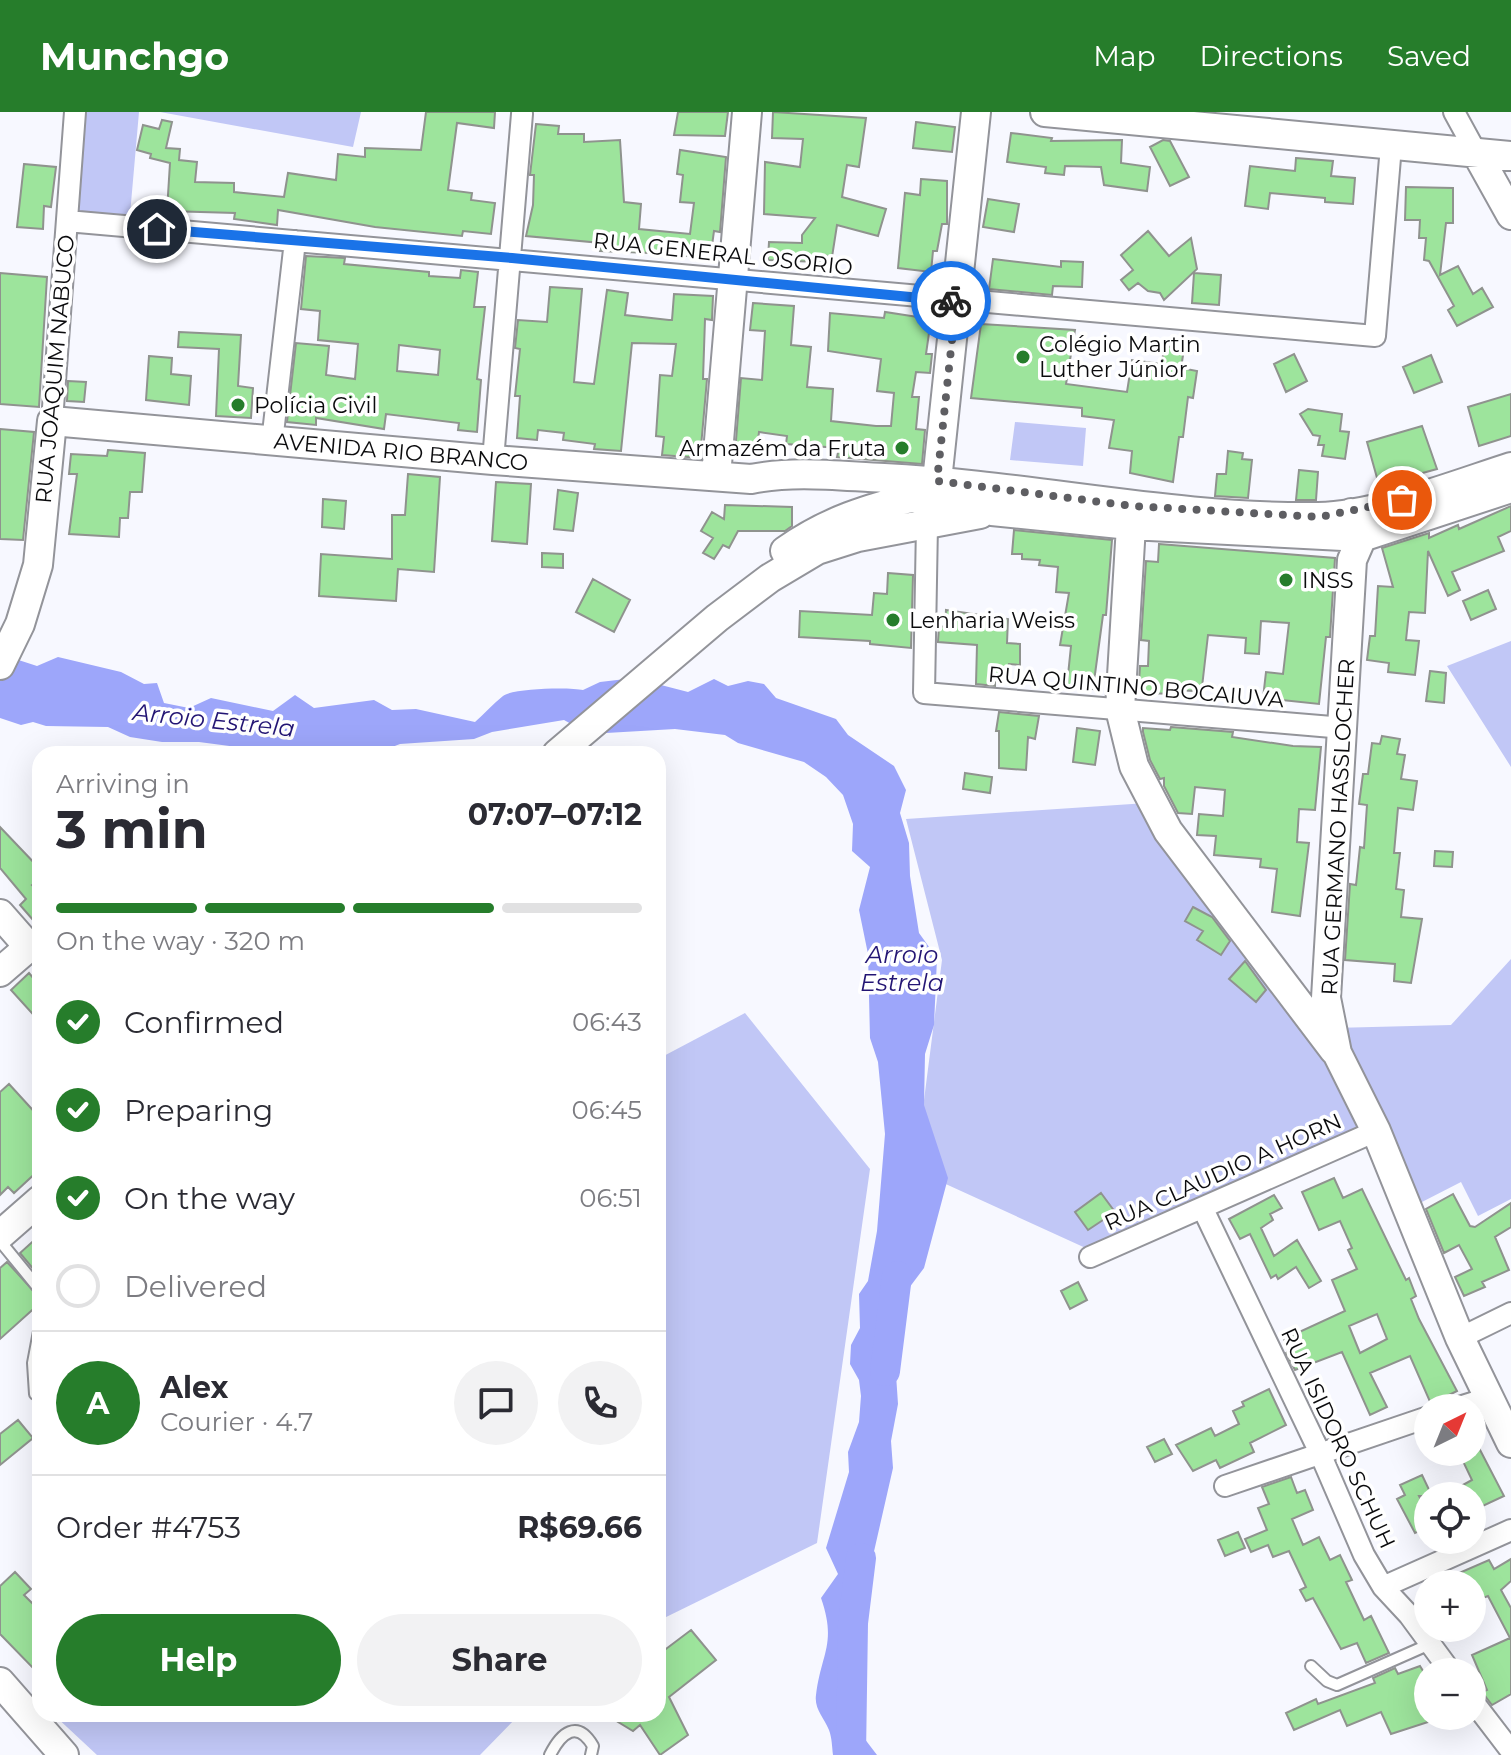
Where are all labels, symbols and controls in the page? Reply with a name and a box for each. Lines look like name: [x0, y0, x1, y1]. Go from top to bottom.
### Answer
text: Munchgo: [40, 33, 229, 80]
text: Map: [1093, 39, 1155, 73]
text: Directions: [1199, 39, 1343, 73]
text: Saved: [1387, 39, 1471, 73]
pin: [123, 195, 191, 263]
icon: home: [135, 207, 179, 251]
street label: RUA GENERAL OSORIO: [592, 227, 854, 281]
street label: RUA JOAQUIM NABUCO: [30, 234, 80, 504]
courier: [911, 261, 991, 341]
icon: bike: [929, 279, 973, 323]
place label: Colégio Martin Luther Júnior: [1039, 331, 1201, 383]
marker: Colégio Martin Luther Júnior: [1014, 348, 1032, 366]
place label: Polícia Civil: [254, 392, 377, 419]
marker: Polícia Civil: [229, 396, 247, 414]
street label: AVENIDA RIO BRANCO: [273, 427, 529, 477]
place label: Armazém da Fruta: [679, 435, 886, 462]
marker: Armazém da Fruta: [893, 439, 911, 457]
pin: [1368, 466, 1436, 534]
icon: bag: [1380, 478, 1424, 522]
place label: INSS: [1302, 567, 1354, 594]
marker: INSS: [1277, 571, 1295, 589]
place label: Lenharia Weiss: [909, 607, 1075, 634]
marker: Lenharia Weiss: [884, 611, 902, 629]
street label: RUA GERMANO HASSLOCHER: [1316, 658, 1360, 996]
street label: RUA QUINTINO BOCAIUVA: [987, 661, 1285, 713]
water label: Arroio Estrela: [130, 697, 296, 743]
text: Arriving in: [56, 768, 190, 800]
text: 07:07–07:12: [468, 796, 642, 833]
text: 3 min: [56, 798, 208, 861]
text: On the way · 320 m: [56, 925, 305, 957]
water label: Arroio Estrela: [860, 940, 944, 997]
icon: check: [56, 1000, 100, 1044]
text: Confirmed: [124, 1004, 284, 1041]
text: 06:43: [572, 1006, 642, 1038]
icon: check: [56, 1088, 100, 1132]
text: Preparing: [124, 1092, 273, 1129]
text: 06:45: [572, 1094, 642, 1126]
street label: RUA CLAUDIO A HORN: [1100, 1107, 1346, 1237]
icon: check: [56, 1176, 100, 1220]
text: On the way: [124, 1180, 295, 1217]
text: 06:51: [579, 1182, 642, 1214]
text: Delivered: [124, 1268, 267, 1305]
street label: RUA ISIDORO SCHUH: [1275, 1323, 1401, 1553]
button: chat: [454, 1361, 538, 1445]
button: phone: [558, 1361, 642, 1445]
text: Alex: [160, 1369, 228, 1406]
text: A: [87, 1385, 109, 1422]
north arrow: [1414, 1394, 1486, 1466]
map controls: [1414, 1394, 1486, 1730]
text: Courier · 4.7: [160, 1406, 313, 1438]
button: locate: [1414, 1482, 1486, 1554]
text: Order #4753: [56, 1509, 241, 1546]
text: R$69.66: [517, 1509, 642, 1546]
button: +: [1414, 1570, 1486, 1642]
button: Help: [56, 1614, 341, 1706]
button: Share: [357, 1614, 642, 1706]
button: −: [1414, 1658, 1486, 1730]

